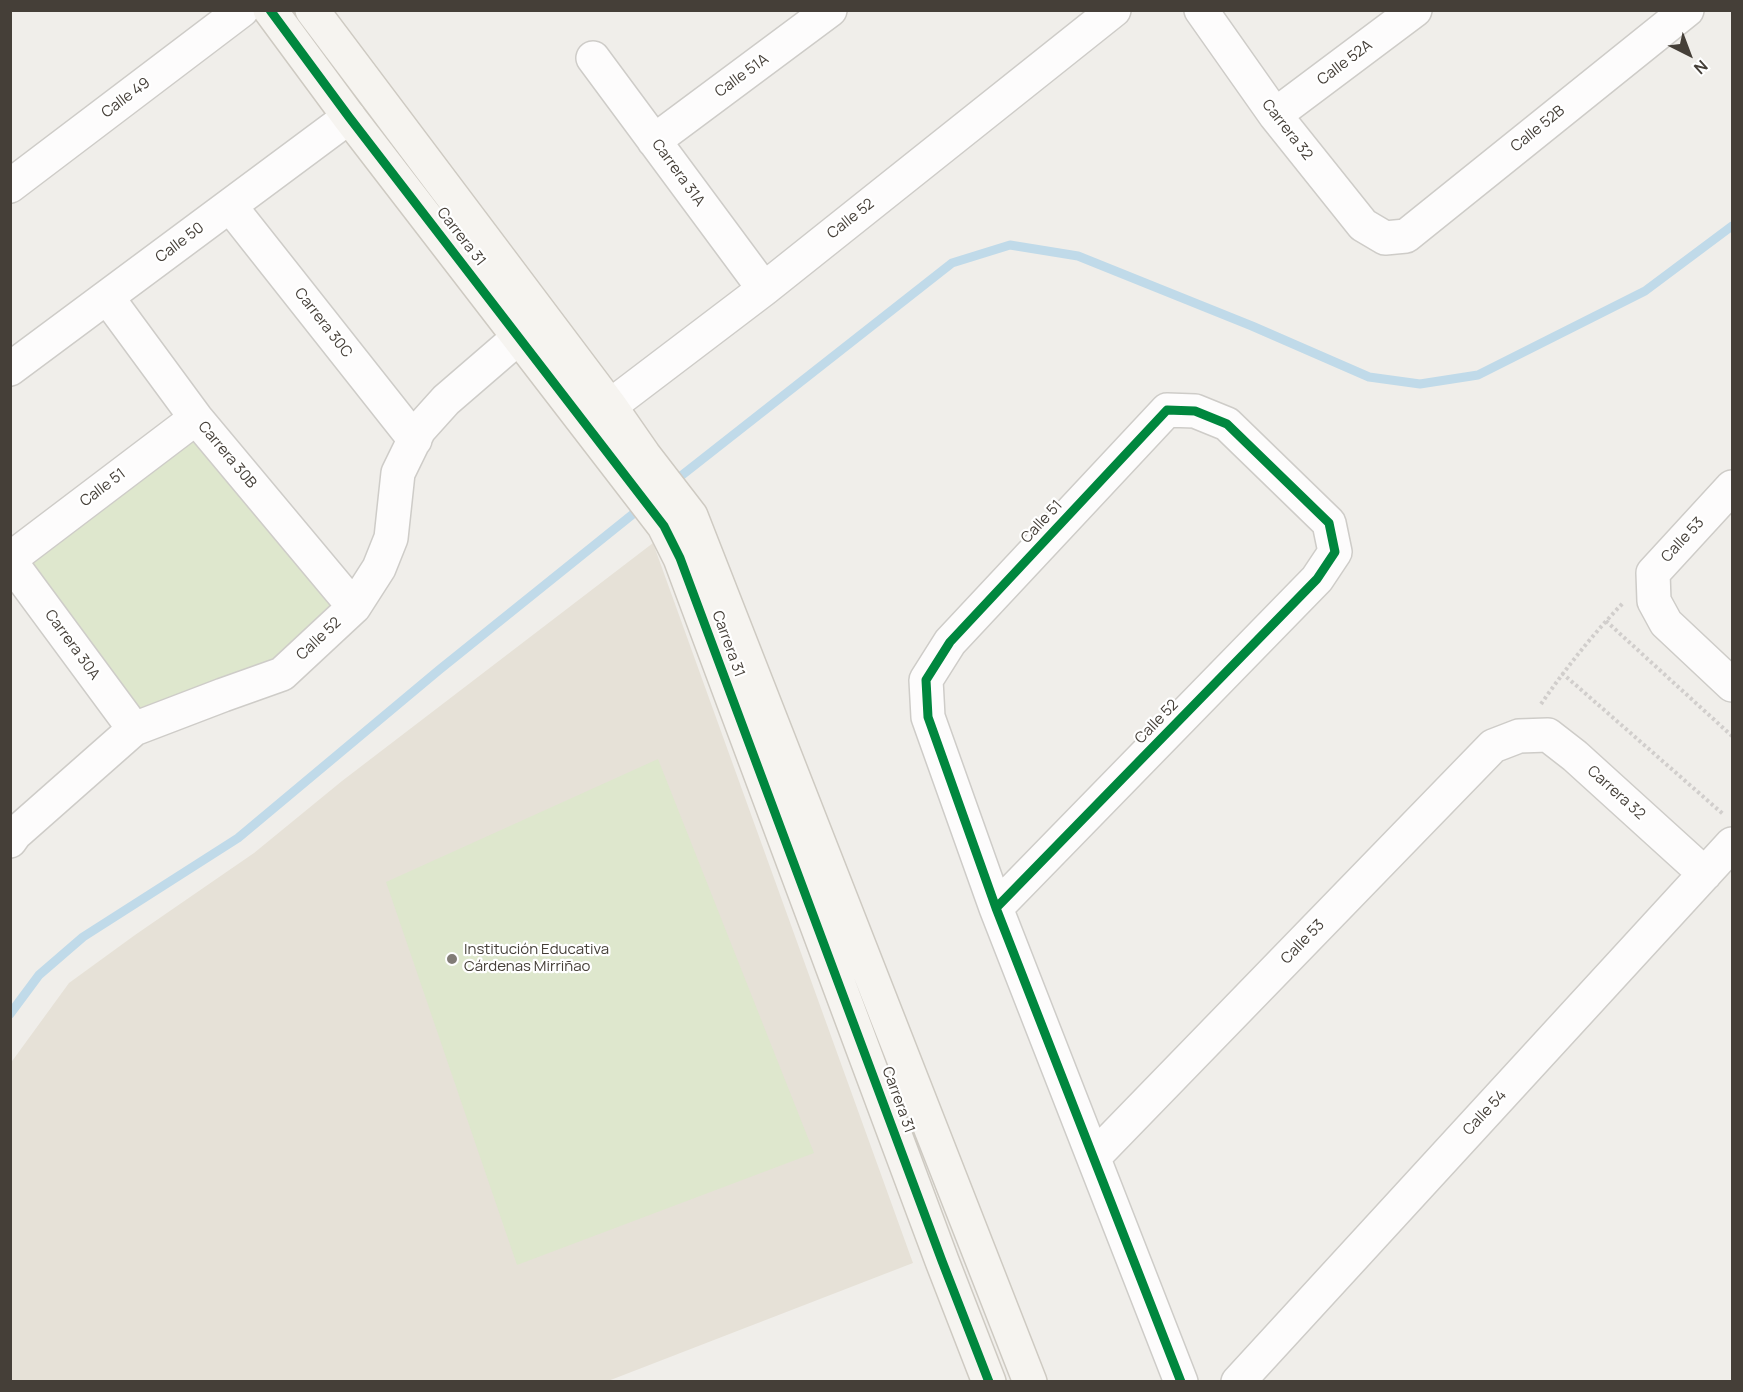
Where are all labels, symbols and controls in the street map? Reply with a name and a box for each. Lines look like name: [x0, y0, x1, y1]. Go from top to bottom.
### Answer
north arrow: [1659, 24, 1719, 84]
street label: Calle 52A: [1314, 37, 1376, 89]
street label: Calle 51A: [712, 51, 772, 101]
text: N: [1689, 55, 1713, 79]
street label: Calle 49: [98, 74, 154, 122]
street label: Carrera 32: [1258, 96, 1316, 164]
street label: Calle 52B: [1508, 102, 1568, 156]
street label: Carrera 31A: [648, 136, 708, 210]
street label: Calle 52: [824, 195, 878, 243]
street label: Carrera 31: [433, 204, 489, 270]
street label: Calle 50: [152, 219, 208, 267]
street label: Carrera 30C: [290, 285, 356, 361]
street label: Carrera 30B: [194, 418, 260, 492]
street label: Calle 51: [77, 465, 129, 511]
street label: Calle 51: [1018, 497, 1066, 547]
street label: Calle 53: [1658, 514, 1708, 566]
street label: Carrera 30A: [41, 607, 103, 683]
street label: Carrera 31: [708, 608, 748, 680]
street label: Calle 52: [293, 614, 345, 664]
street label: Calle 52: [1132, 696, 1182, 748]
street label: Carrera 32: [1583, 762, 1649, 824]
street label: Calle 53: [1277, 916, 1329, 968]
place label: Institución Educativa Cárdenas Mirriñao: [464, 941, 609, 976]
marker: Institución Educativa Cárdenas Mirriñao: [445, 952, 459, 966]
street label: Carrera 31: [878, 1064, 918, 1136]
street label: Calle 54: [1460, 1087, 1510, 1139]

